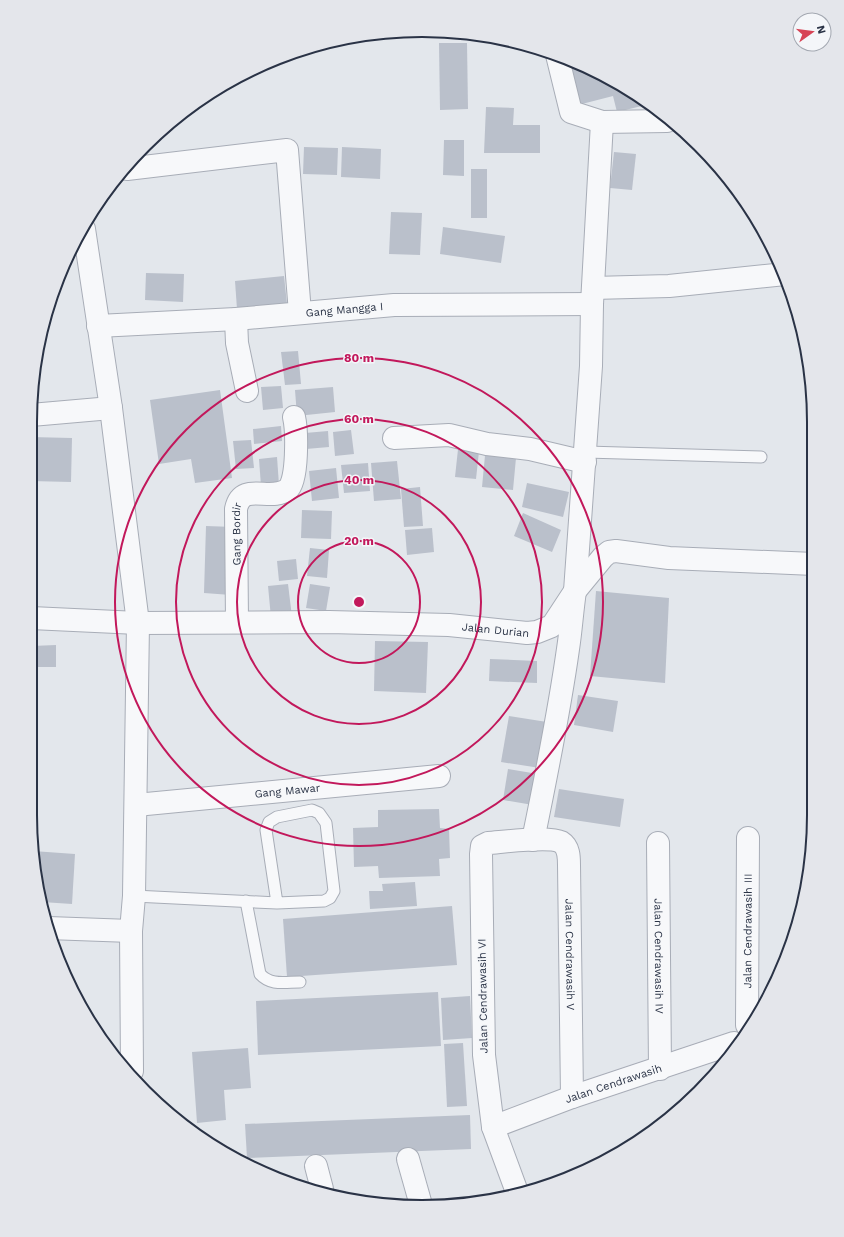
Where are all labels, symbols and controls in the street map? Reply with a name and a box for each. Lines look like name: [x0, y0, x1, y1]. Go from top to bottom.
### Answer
north arrow: [792, 12, 832, 52]
text: N: [814, 24, 829, 35]
street label: Gang Mangga I: [305, 299, 384, 319]
text: 80 m: [344, 351, 374, 365]
text: 60 m: [344, 412, 374, 426]
text: 40 m: [344, 473, 374, 487]
street label: Gang Bordir: [229, 500, 244, 566]
text: 20 m: [344, 534, 374, 548]
centre of rings: [352, 595, 366, 609]
street label: Jalan Durian: [461, 620, 530, 640]
street label: Gang Mawar: [254, 781, 321, 800]
street label: Jalan Cendrawasih III: [741, 873, 754, 989]
street label: Jalan Cendrawasih V: [563, 898, 577, 1011]
street label: Jalan Cendrawasih IV: [652, 898, 666, 1014]
street label: Jalan Cendrawasih VI: [475, 938, 491, 1054]
street label: Jalan Cendrawasih: [563, 1061, 663, 1106]

